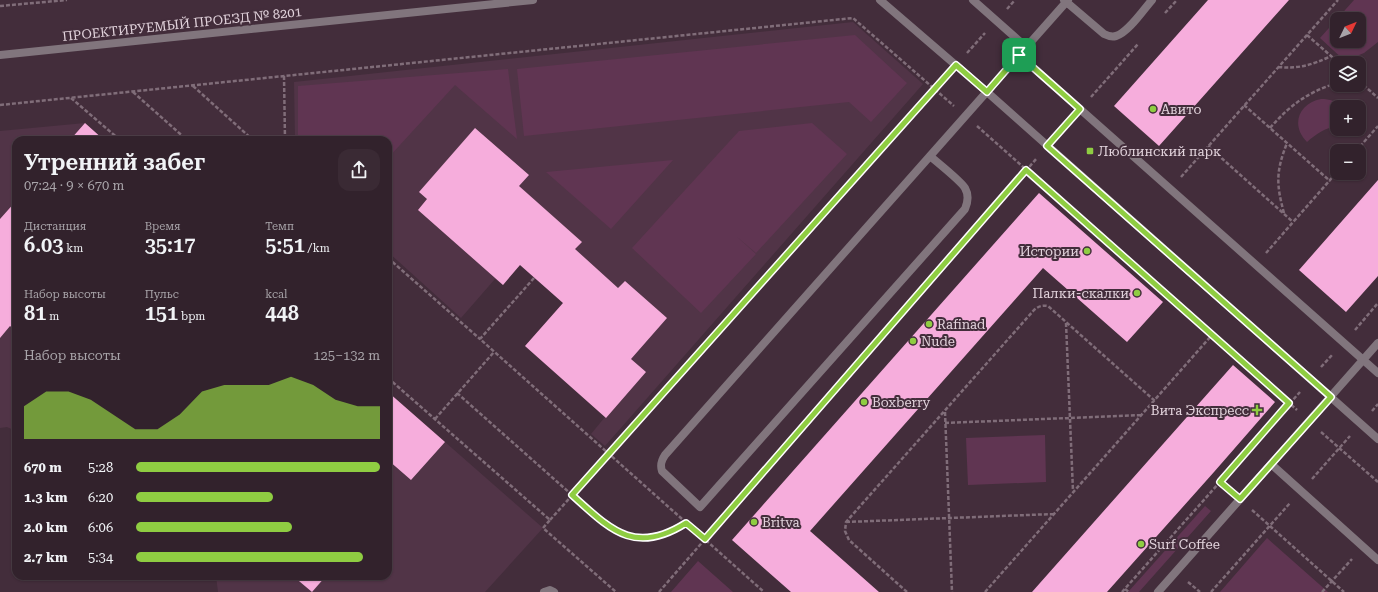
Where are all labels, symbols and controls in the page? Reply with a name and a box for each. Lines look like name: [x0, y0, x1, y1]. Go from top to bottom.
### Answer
street label: ПРОЕКТИРУЕМЫЙ ПРОЕЗД № 8201: [61, 4, 303, 44]
north arrow: [1330, 12, 1366, 48]
map controls: [1330, 12, 1366, 180]
pin: [1002, 38, 1036, 72]
icon: arrive: [1008, 44, 1030, 66]
button: layers: [1330, 56, 1366, 92]
button: +: [1330, 100, 1366, 136]
place label: Авито: [1161, 102, 1202, 117]
marker: Авито: [1148, 104, 1158, 114]
place label: Люблинский парк: [1098, 144, 1221, 159]
button: −: [1330, 144, 1366, 180]
marker: Люблинский парк: [1085, 146, 1095, 156]
button: share: [338, 149, 380, 191]
text: Утренний забег: [24, 150, 205, 175]
text: 07:24 · 9 × 670 m: [24, 178, 124, 193]
text: Дистанция: [24, 220, 86, 233]
text: Время: [145, 220, 180, 233]
text: Темп: [265, 220, 294, 233]
text: 6.03: [24, 233, 64, 257]
text: 35:17: [145, 233, 195, 257]
text: 5:51: [265, 233, 305, 257]
text: km: [64, 242, 83, 255]
text: /km: [305, 242, 330, 255]
place label: Истории: [1020, 244, 1079, 259]
marker: Истории: [1082, 246, 1092, 256]
place label: Палки-скалки: [1033, 286, 1129, 301]
text: Набор высоты: [24, 288, 106, 301]
text: Пульс: [145, 288, 179, 301]
text: kcal: [265, 288, 287, 301]
marker: Палки-скалки: [1132, 288, 1142, 298]
text: 81: [24, 301, 46, 325]
text: 151: [145, 301, 178, 325]
text: 448: [265, 301, 299, 325]
text: m: [46, 310, 59, 323]
text: bpm: [178, 310, 205, 323]
place label: Rafinad: [937, 317, 986, 332]
marker: Rafinad: [924, 319, 934, 329]
place label: Nude: [921, 334, 955, 349]
marker: Nude: [908, 336, 918, 346]
text: Набор высоты: [24, 348, 121, 363]
text: 125–132 m: [313, 348, 380, 363]
place label: Boxberry: [872, 395, 930, 410]
marker: Boxberry: [859, 397, 869, 407]
place label: Вита Экспресс: [1151, 403, 1249, 418]
marker: Вита Экспресс: [1252, 405, 1262, 415]
text: 670 m: [24, 460, 62, 475]
text: 5:28: [88, 460, 113, 475]
text: 1.3 km: [24, 490, 67, 505]
text: 6:20: [88, 490, 113, 505]
place label: Britva: [762, 515, 799, 530]
marker: Britva: [749, 517, 759, 527]
text: 2.0 km: [24, 520, 67, 535]
text: 6:06: [88, 520, 113, 535]
place label: Surf Coffee: [1149, 537, 1220, 552]
marker: Surf Coffee: [1136, 539, 1146, 549]
text: 2.7 km: [24, 550, 67, 565]
text: 5:34: [88, 550, 113, 565]

